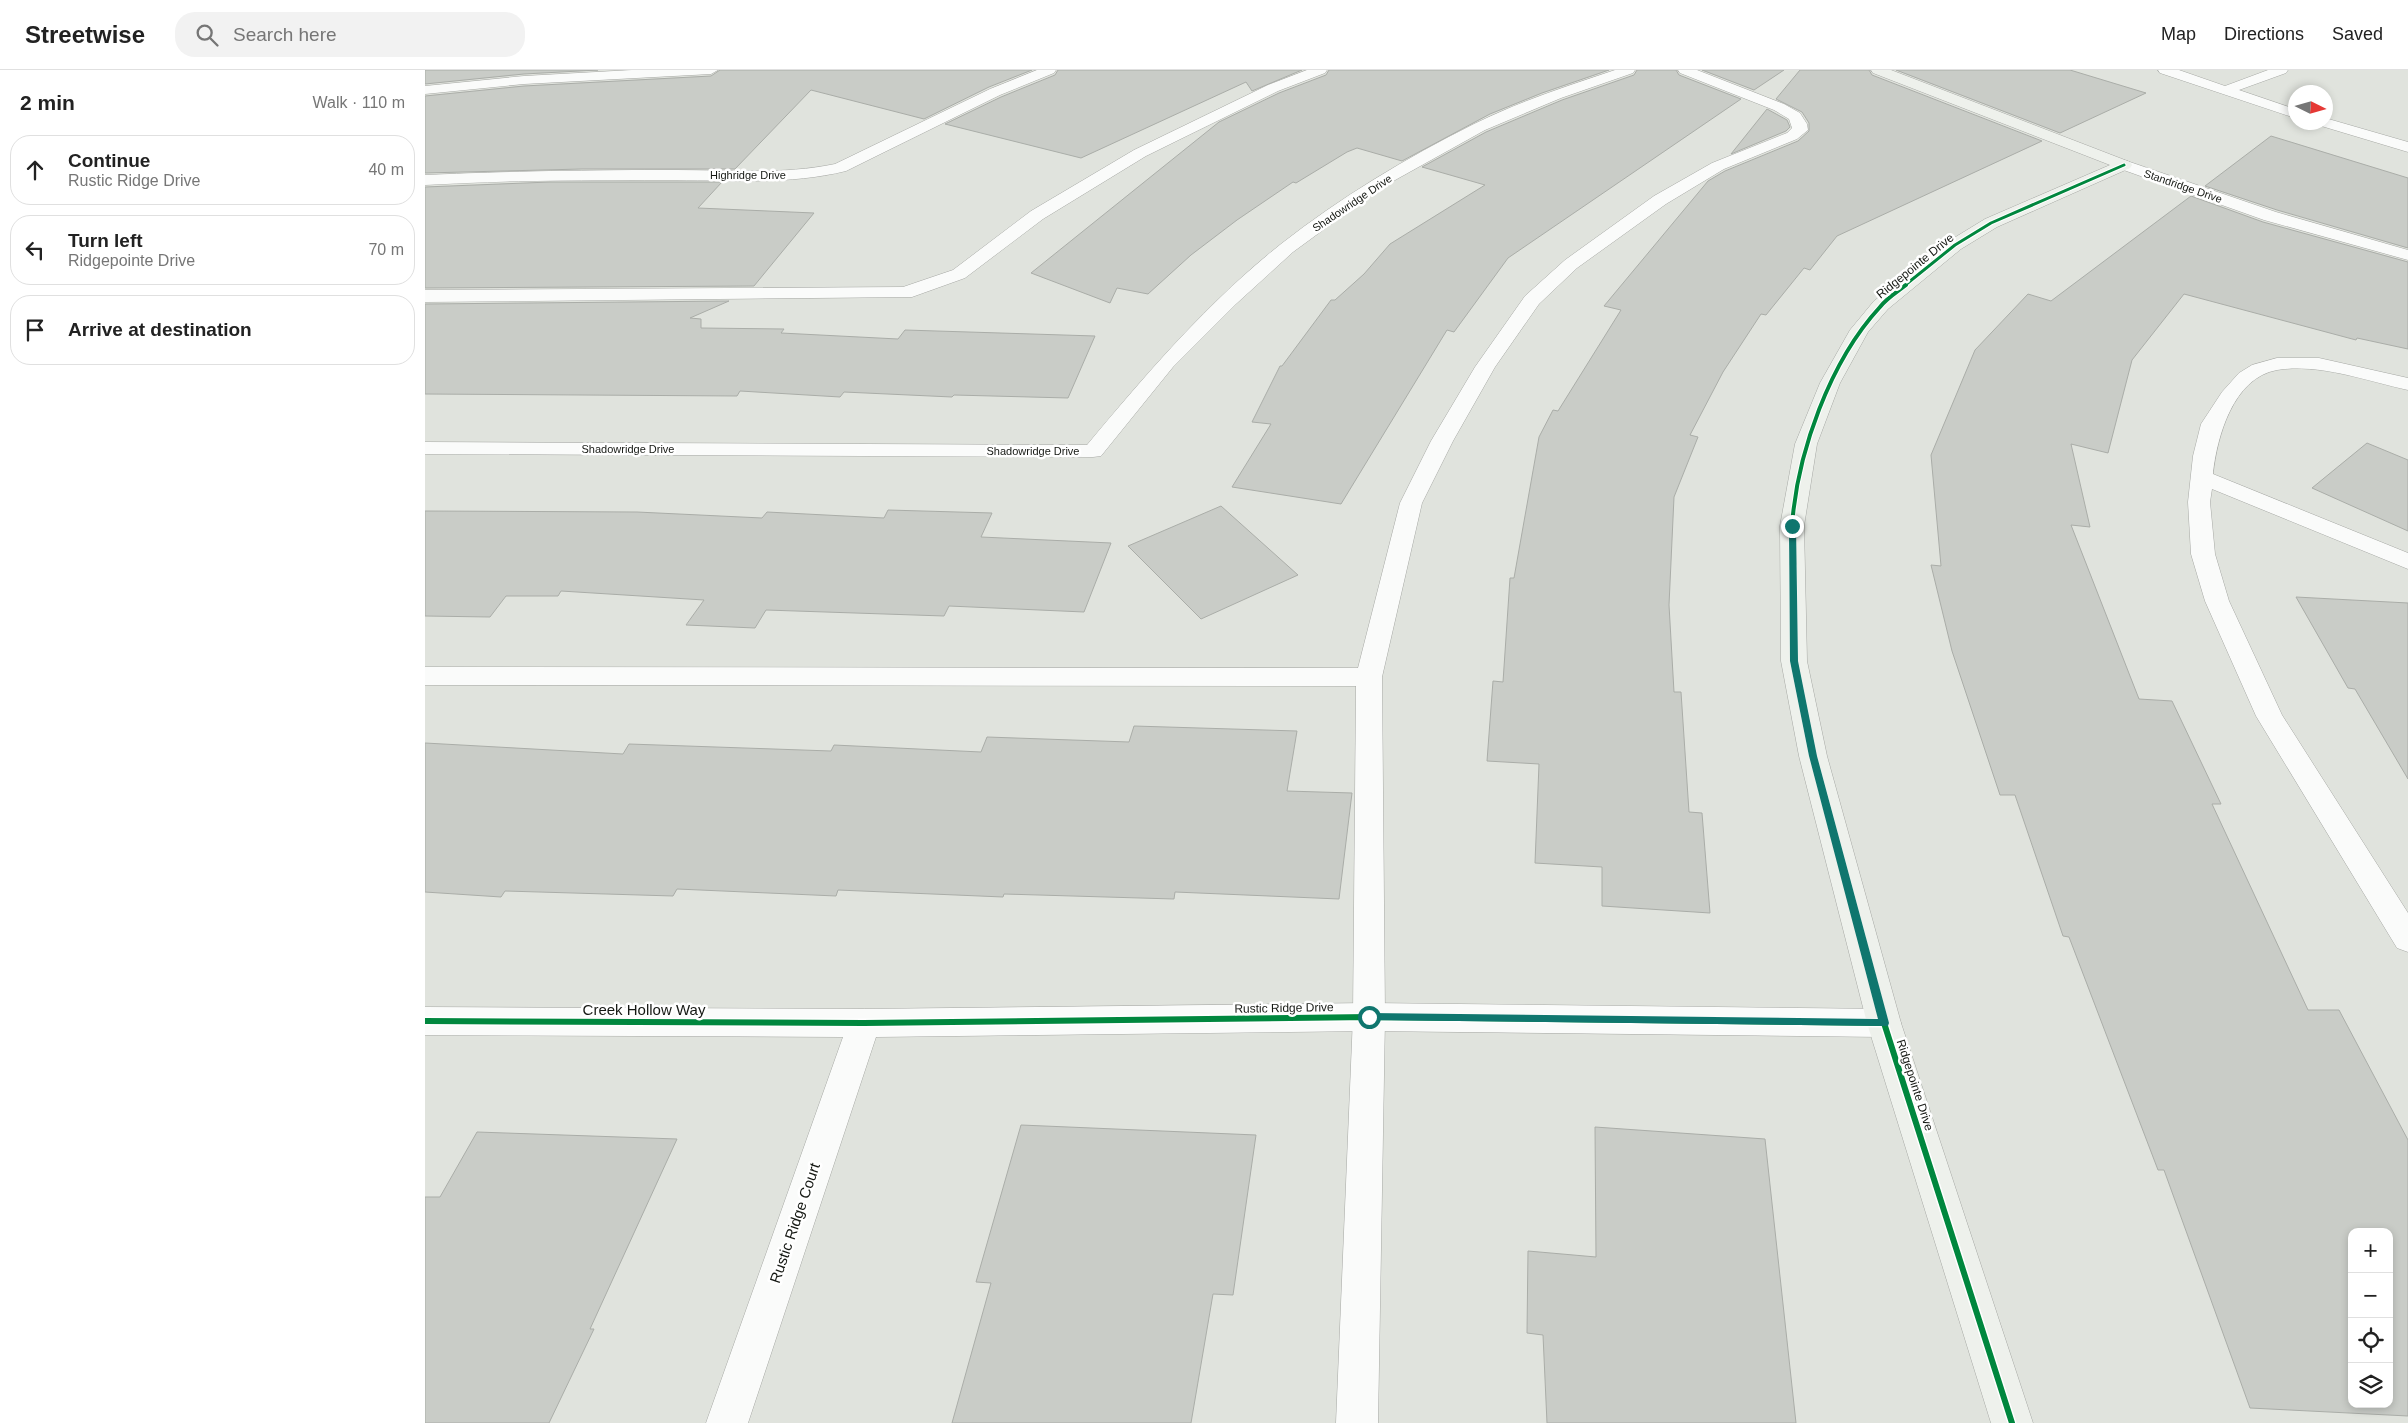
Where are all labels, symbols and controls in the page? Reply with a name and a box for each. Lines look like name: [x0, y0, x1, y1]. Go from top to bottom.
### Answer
search box: [175, 12, 525, 57]
text: Streetwise: [25, 21, 145, 48]
icon: search: [193, 21, 221, 49]
text: Search here: [233, 24, 337, 45]
text: Map: [2161, 24, 2196, 44]
text: Directions: [2224, 24, 2304, 44]
text: Saved: [2332, 24, 2383, 44]
north arrow: [2288, 85, 2333, 130]
text: 2 min: [20, 91, 75, 114]
text: Walk · 110 m: [313, 94, 405, 111]
text: Continue: [68, 150, 150, 171]
icon: ahead: [21, 156, 49, 184]
text: 40 m: [368, 161, 404, 178]
street label: Standridge Drive: [2142, 167, 2224, 205]
street label: Highridge Drive: [710, 169, 786, 181]
text: Rustic Ridge Drive: [68, 172, 200, 189]
street label: Shadowridge Drive: [1310, 172, 1394, 234]
text: Turn left: [68, 230, 143, 251]
street label: Ridgepointe Drive: [1874, 230, 1957, 301]
icon: left: [21, 236, 49, 264]
text: 70 m: [368, 241, 404, 258]
text: Ridgepointe Drive: [68, 252, 195, 269]
icon: arrive: [21, 316, 49, 344]
text: Arrive at destination: [68, 319, 252, 340]
street label: Shadowridge Drive: [582, 443, 674, 455]
street label: Shadowridge Drive: [987, 445, 1079, 457]
route end: [1781, 515, 1804, 538]
street label: Rustic Ridge Drive: [1234, 1000, 1334, 1016]
street label: Creek Hollow Way: [583, 1001, 706, 1018]
route start: [1358, 1006, 1381, 1029]
street label: Ridgepointe Drive: [1894, 1037, 1936, 1133]
street label: Rustic Ridge Court: [766, 1160, 823, 1285]
map controls: [2348, 1228, 2393, 1408]
button: +: [2348, 1228, 2393, 1273]
button: −: [2348, 1273, 2393, 1318]
button: locate: [2348, 1318, 2393, 1363]
button: layers: [2348, 1363, 2393, 1408]

